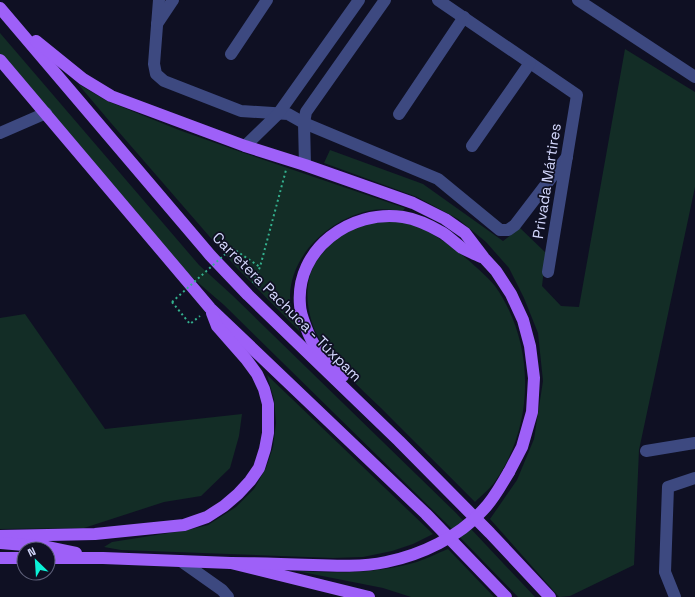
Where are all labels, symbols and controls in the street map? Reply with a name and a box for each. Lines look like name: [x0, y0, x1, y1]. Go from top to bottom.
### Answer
street label: Privada Mártires: [528, 122, 565, 240]
street label: Carretera Pachuca - Túxpam: [209, 228, 366, 385]
north arrow: [16, 541, 56, 581]
text: N: [25, 544, 38, 560]

